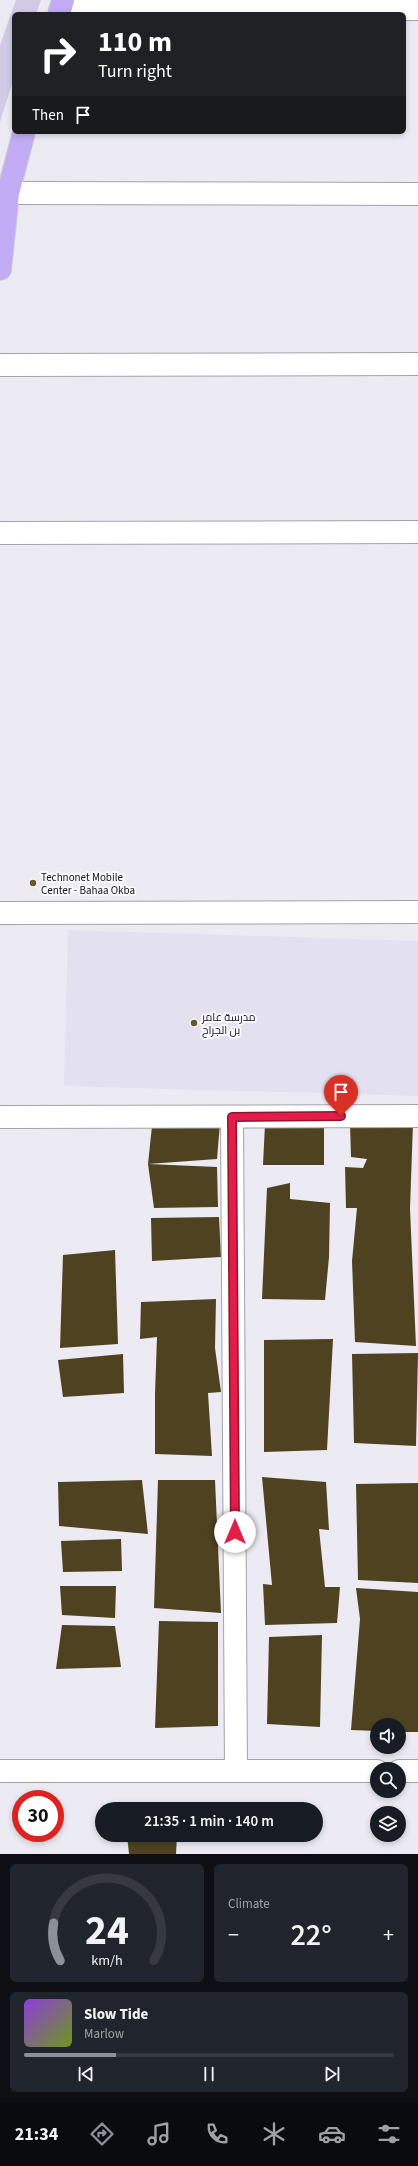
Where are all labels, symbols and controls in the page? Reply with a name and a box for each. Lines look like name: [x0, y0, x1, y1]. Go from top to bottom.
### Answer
text: 110 m: [98, 22, 172, 62]
icon: right: [32, 28, 84, 80]
text: Turn right: [98, 59, 172, 84]
icon: arrive: [72, 104, 94, 126]
text: Then: [32, 105, 64, 126]
place label: Technonet Mobile Center - Bahaa Okba: [41, 870, 135, 898]
marker: Technonet Mobile Center - Bahaa Okba: [28, 878, 38, 888]
place label: مدرسة عامر بن الجراح: [201, 1010, 256, 1038]
marker: مدرسة عامر بن الجراح: [189, 1018, 199, 1028]
pin: [324, 1075, 358, 1116]
icon: arrive: [330, 1081, 352, 1103]
position arrow: [214, 1511, 256, 1553]
map controls: [370, 1718, 406, 1842]
button: sound: [370, 1718, 406, 1754]
button: search: [370, 1762, 406, 1798]
speed limit sign: 30: [12, 1790, 64, 1842]
button: layers: [370, 1806, 406, 1842]
text: 21:35 · 1 min · 140 m: [144, 1811, 274, 1832]
text: Climate: [228, 1895, 270, 1913]
text: 24: [85, 1901, 129, 1961]
text: 22°: [290, 1914, 332, 1957]
text: −: [228, 1919, 239, 1951]
text: +: [383, 1919, 394, 1951]
text: km/h: [91, 1950, 123, 1971]
text: Slow Tide: [84, 2004, 148, 2025]
text: Marlow: [84, 2025, 124, 2043]
icon: previous: [75, 2063, 97, 2085]
icon: pause: [198, 2063, 220, 2085]
icon: next: [321, 2063, 343, 2085]
icon: directions: [88, 2120, 116, 2148]
icon: music: [145, 2120, 173, 2148]
icon: phone: [203, 2120, 231, 2148]
icon: climate: [260, 2120, 288, 2148]
icon: car: [318, 2120, 346, 2148]
icon: filters: [375, 2120, 403, 2148]
text: 21:34: [15, 2122, 58, 2147]

